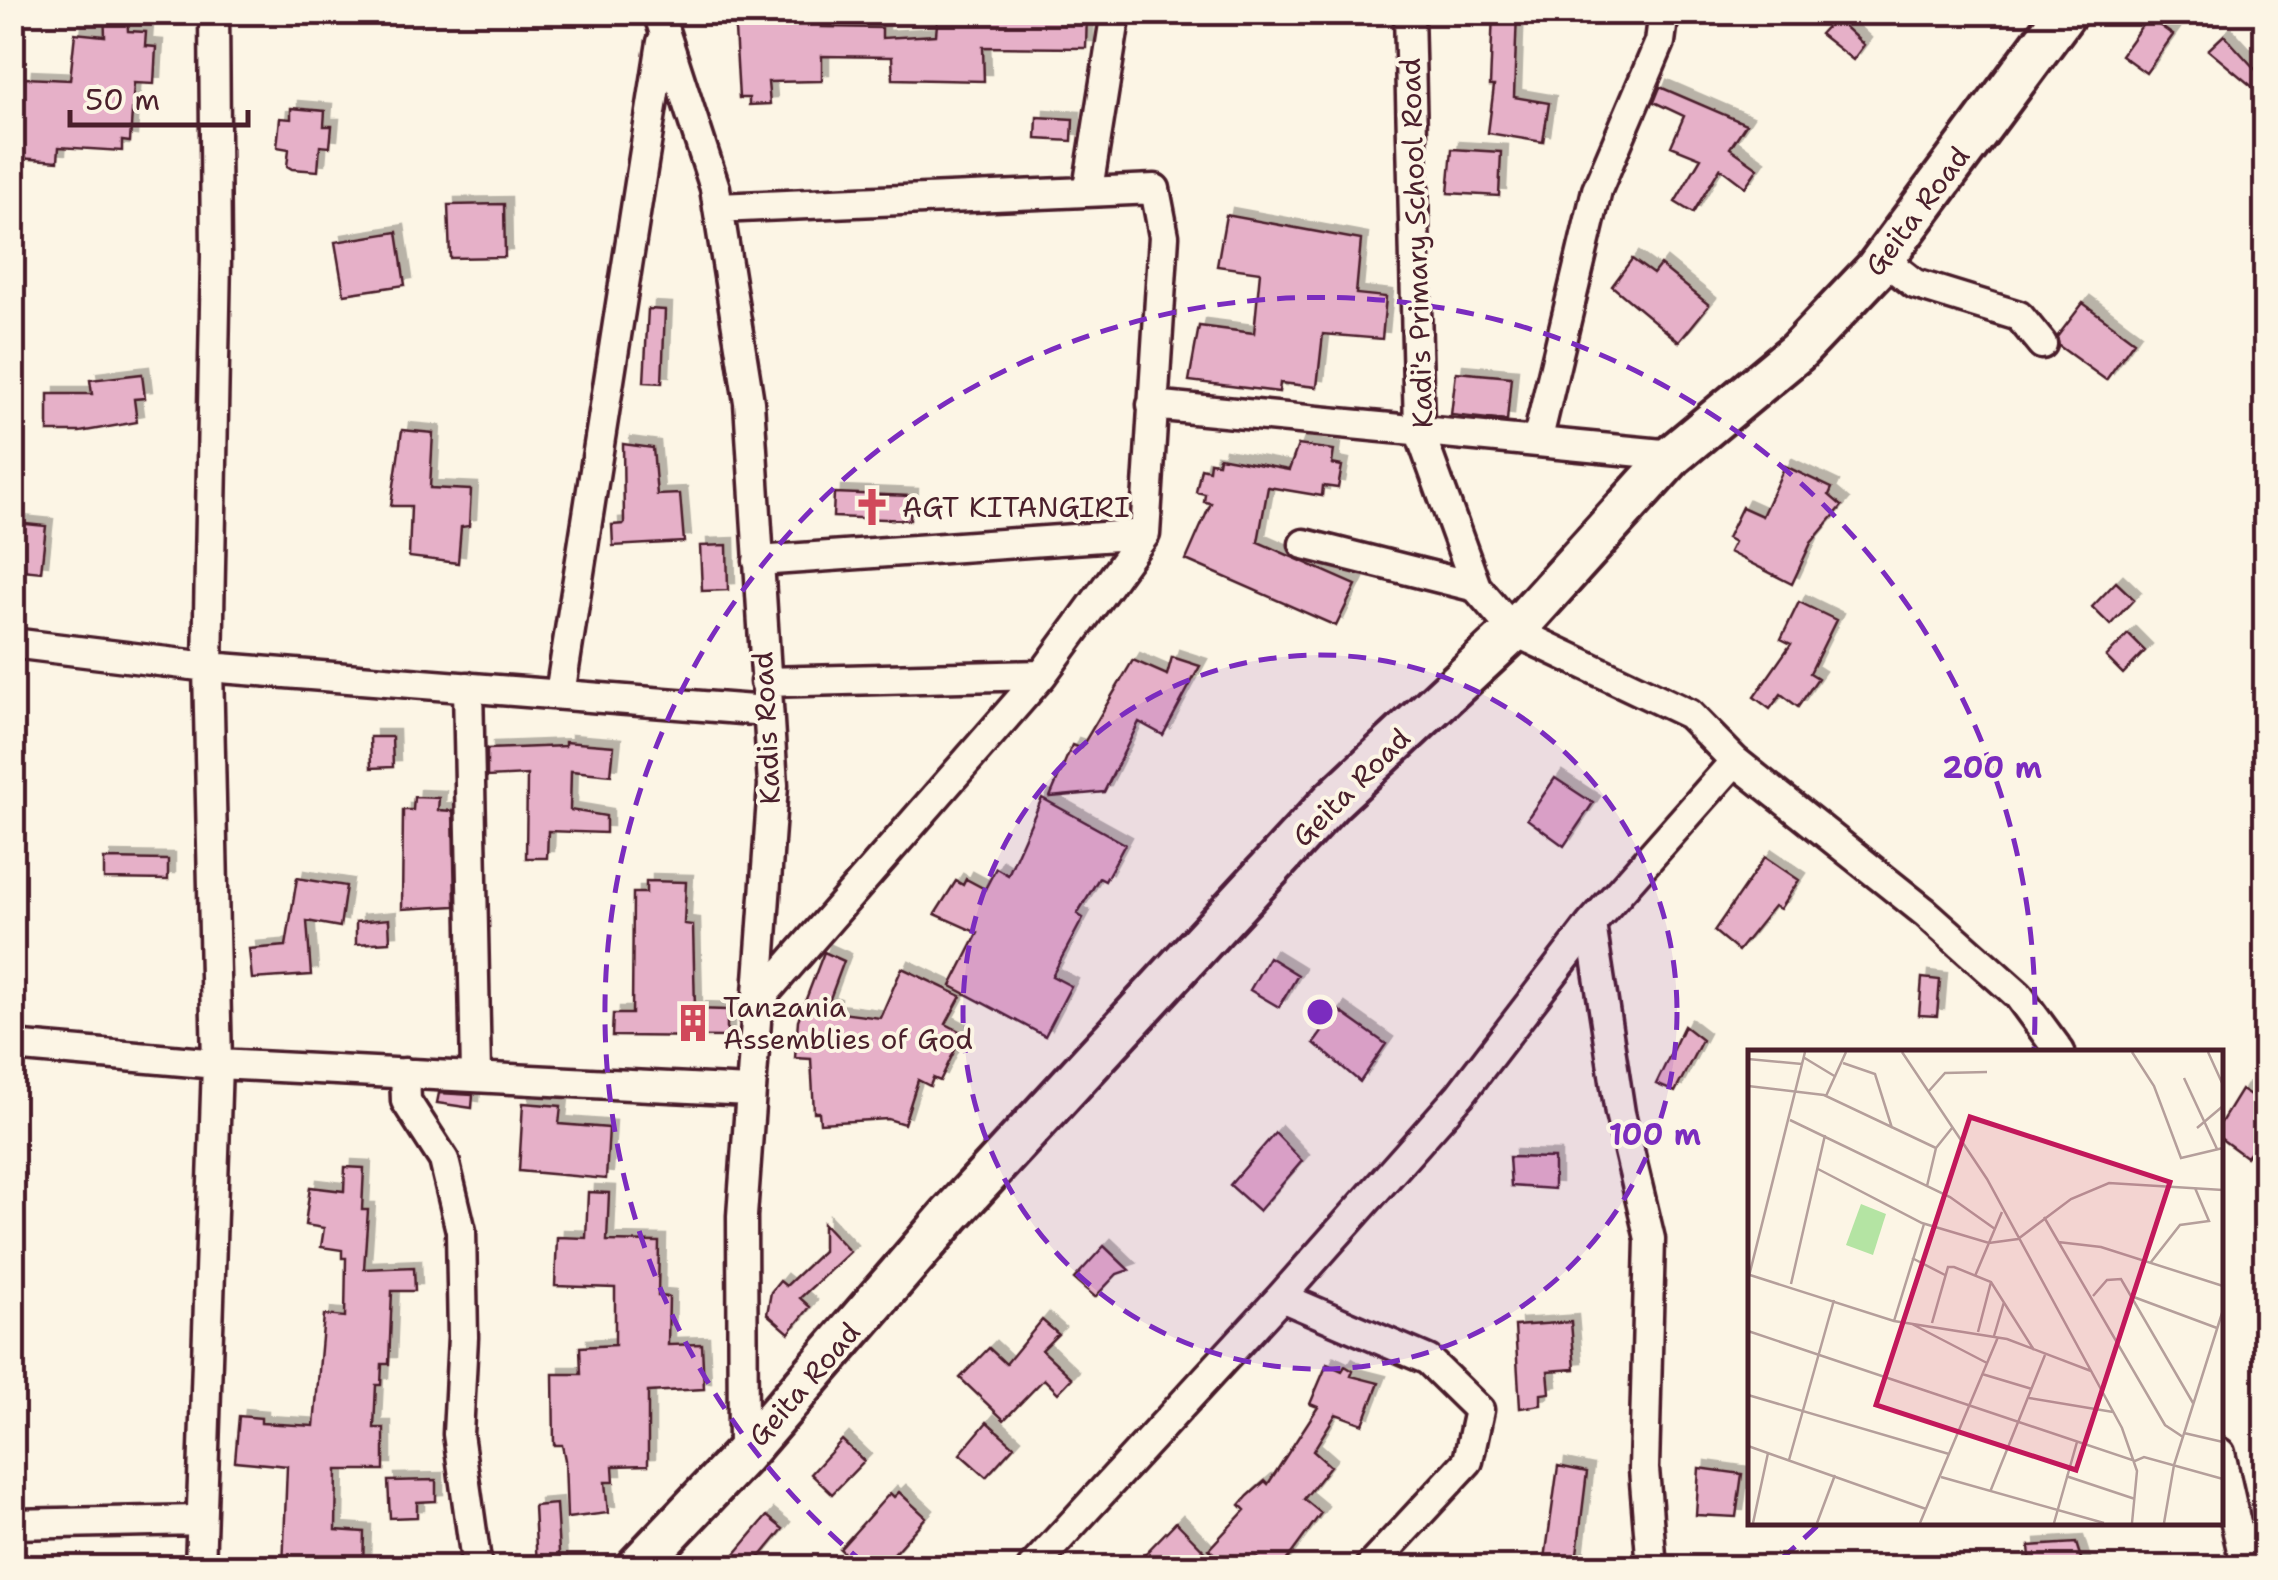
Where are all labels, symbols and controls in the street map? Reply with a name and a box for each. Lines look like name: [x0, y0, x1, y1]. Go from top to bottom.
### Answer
street label: Kadi's Primary School Road: [1391, 57, 1441, 429]
scale bar: [70, 65, 248, 127]
text: 50 m: [85, 79, 160, 120]
street label: Geita Road: [1856, 138, 1978, 284]
church icon: AGT KITANGIRI: [851, 486, 893, 528]
place label: AGT KITANGIRI: [902, 488, 1130, 526]
street label: Kadis Road: [743, 650, 789, 806]
street label: Geita Road: [1283, 719, 1419, 855]
text: 200 m: [1942, 747, 2042, 788]
place label: Tanzania Assemblies of God: [723, 988, 973, 1058]
centre of rings: [1302, 994, 1338, 1030]
building icon: Tanzania Assemblies of God: [672, 1002, 714, 1044]
inset map: [1748, 1050, 2223, 1525]
text: 100 m: [1609, 1114, 1701, 1155]
street label: Geita Road: [739, 1314, 869, 1454]

